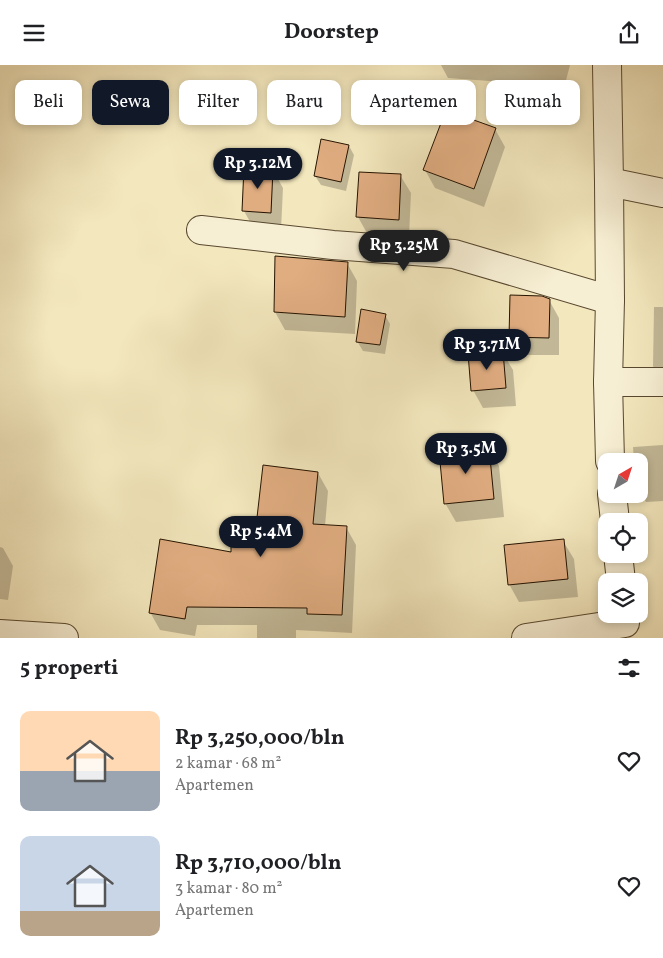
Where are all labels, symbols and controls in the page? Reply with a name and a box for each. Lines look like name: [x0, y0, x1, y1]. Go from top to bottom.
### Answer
text: Doorstep: [284, 17, 379, 48]
icon: menu: [20, 19, 48, 47]
icon: share: [615, 19, 643, 47]
chip: Beli: [15, 80, 82, 125]
chip: Sewa: [92, 80, 169, 125]
chip: Filter: [179, 80, 257, 125]
chip: Baru: [267, 80, 341, 125]
chip: Apartemen: [351, 80, 476, 125]
chip: Rumah: [486, 80, 580, 125]
pin: Rp 3.12M: [206, 147, 310, 190]
text: Rp 3.12M: [224, 153, 292, 175]
pin: Rp 3.25M: [352, 229, 456, 272]
text: Rp 3.25M: [370, 235, 438, 257]
pin: Rp 3.71M: [435, 329, 539, 371]
text: Rp 3.71M: [454, 334, 520, 356]
pin: Rp 3.5M: [420, 433, 512, 475]
text: Rp 3.5M: [436, 438, 496, 460]
north arrow: [598, 453, 648, 503]
map controls: [598, 453, 648, 623]
button: locate: [598, 513, 648, 563]
pin: Rp 5.4M: [215, 515, 307, 558]
text: Rp 5.4M: [230, 521, 292, 543]
button: layers: [598, 573, 648, 623]
text: 5 properti: [20, 654, 118, 683]
icon: filters: [615, 654, 643, 682]
text: Rp 3,250,000/bln: [175, 724, 345, 753]
icon: home: [60, 731, 120, 791]
icon: heart: [615, 747, 643, 775]
text: 2 kamar · 68 m²: [175, 753, 281, 775]
text: Apartemen: [175, 775, 254, 797]
text: Rp 3,710,000/bln: [175, 849, 342, 878]
icon: home: [60, 856, 120, 916]
icon: heart: [615, 872, 643, 900]
text: 3 kamar · 80 m²: [175, 878, 283, 900]
text: Apartemen: [175, 900, 254, 922]

